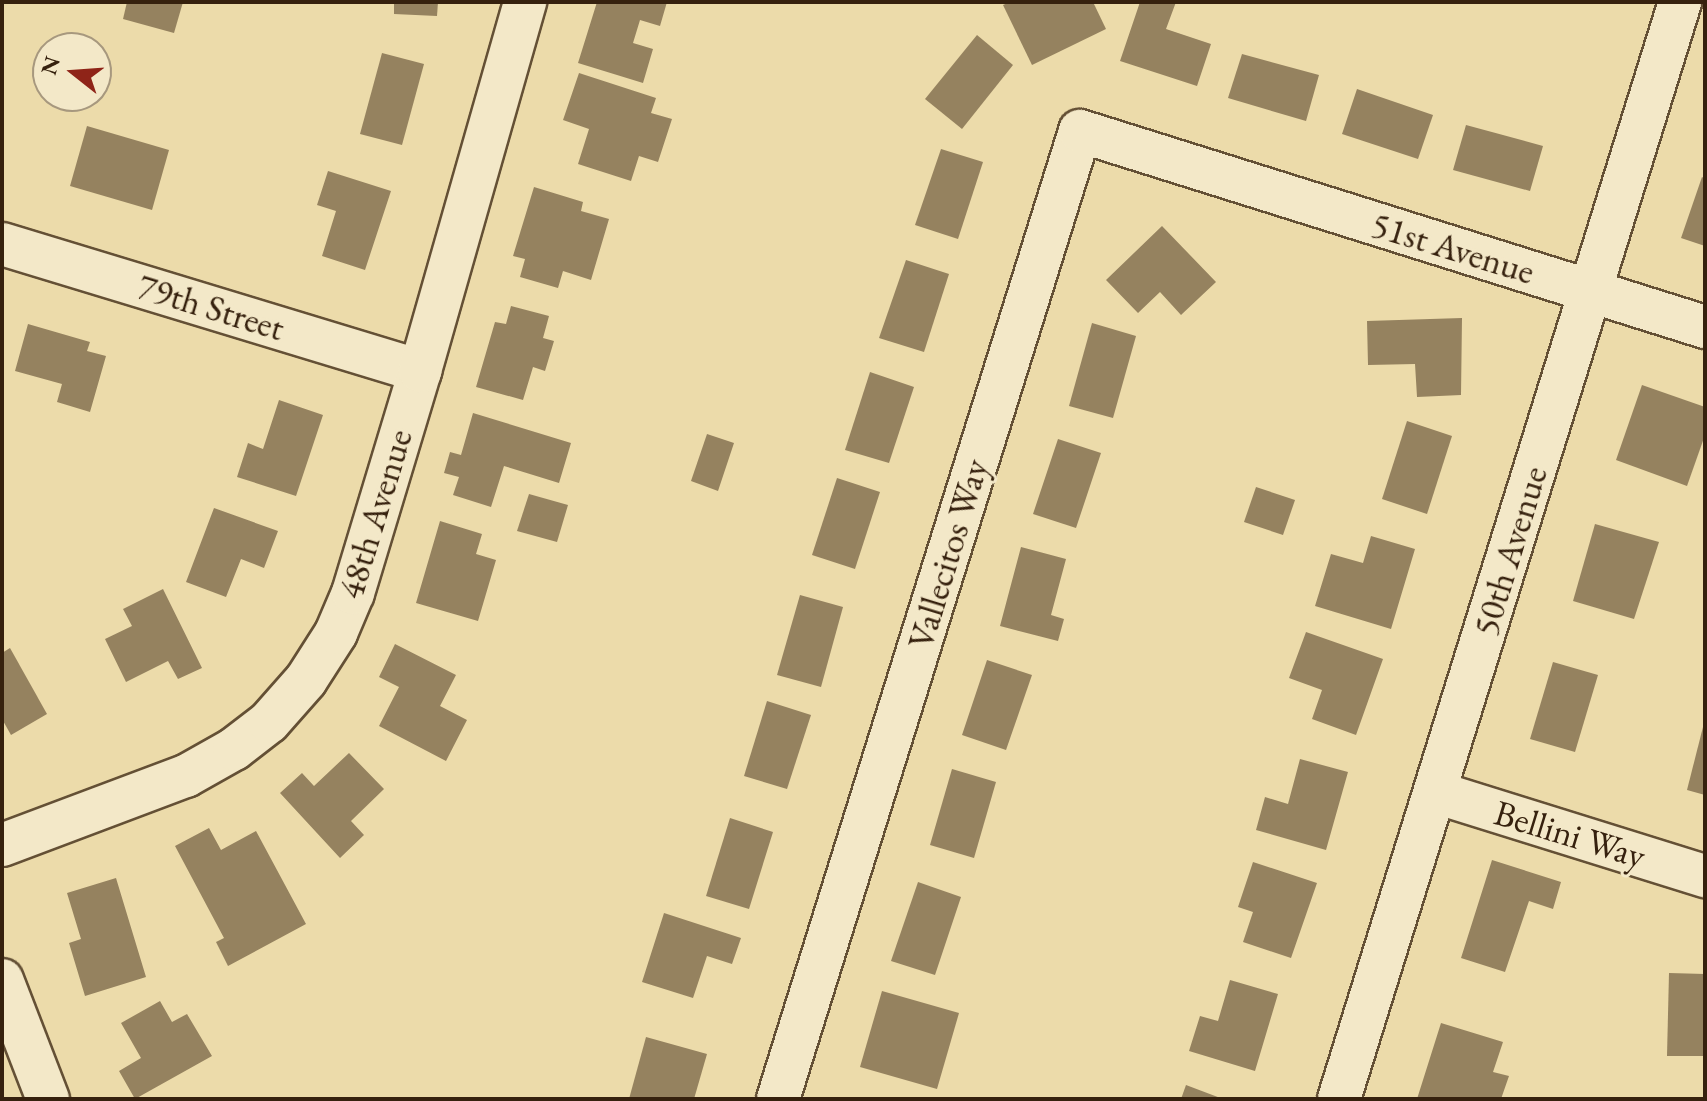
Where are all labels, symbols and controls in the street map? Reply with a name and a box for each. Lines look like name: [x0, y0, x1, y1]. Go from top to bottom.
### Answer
north arrow: [32, 32, 112, 112]
text: N: [34, 53, 67, 78]
street label: 51st Avenue: [1366, 203, 1540, 293]
street label: 79th Street: [133, 264, 289, 350]
street label: 48th Avenue: [329, 424, 421, 604]
street label: Vallecitos Way: [899, 454, 997, 654]
street label: 50th Avenue: [1464, 461, 1556, 641]
street label: Bellini Way: [1489, 791, 1651, 877]

